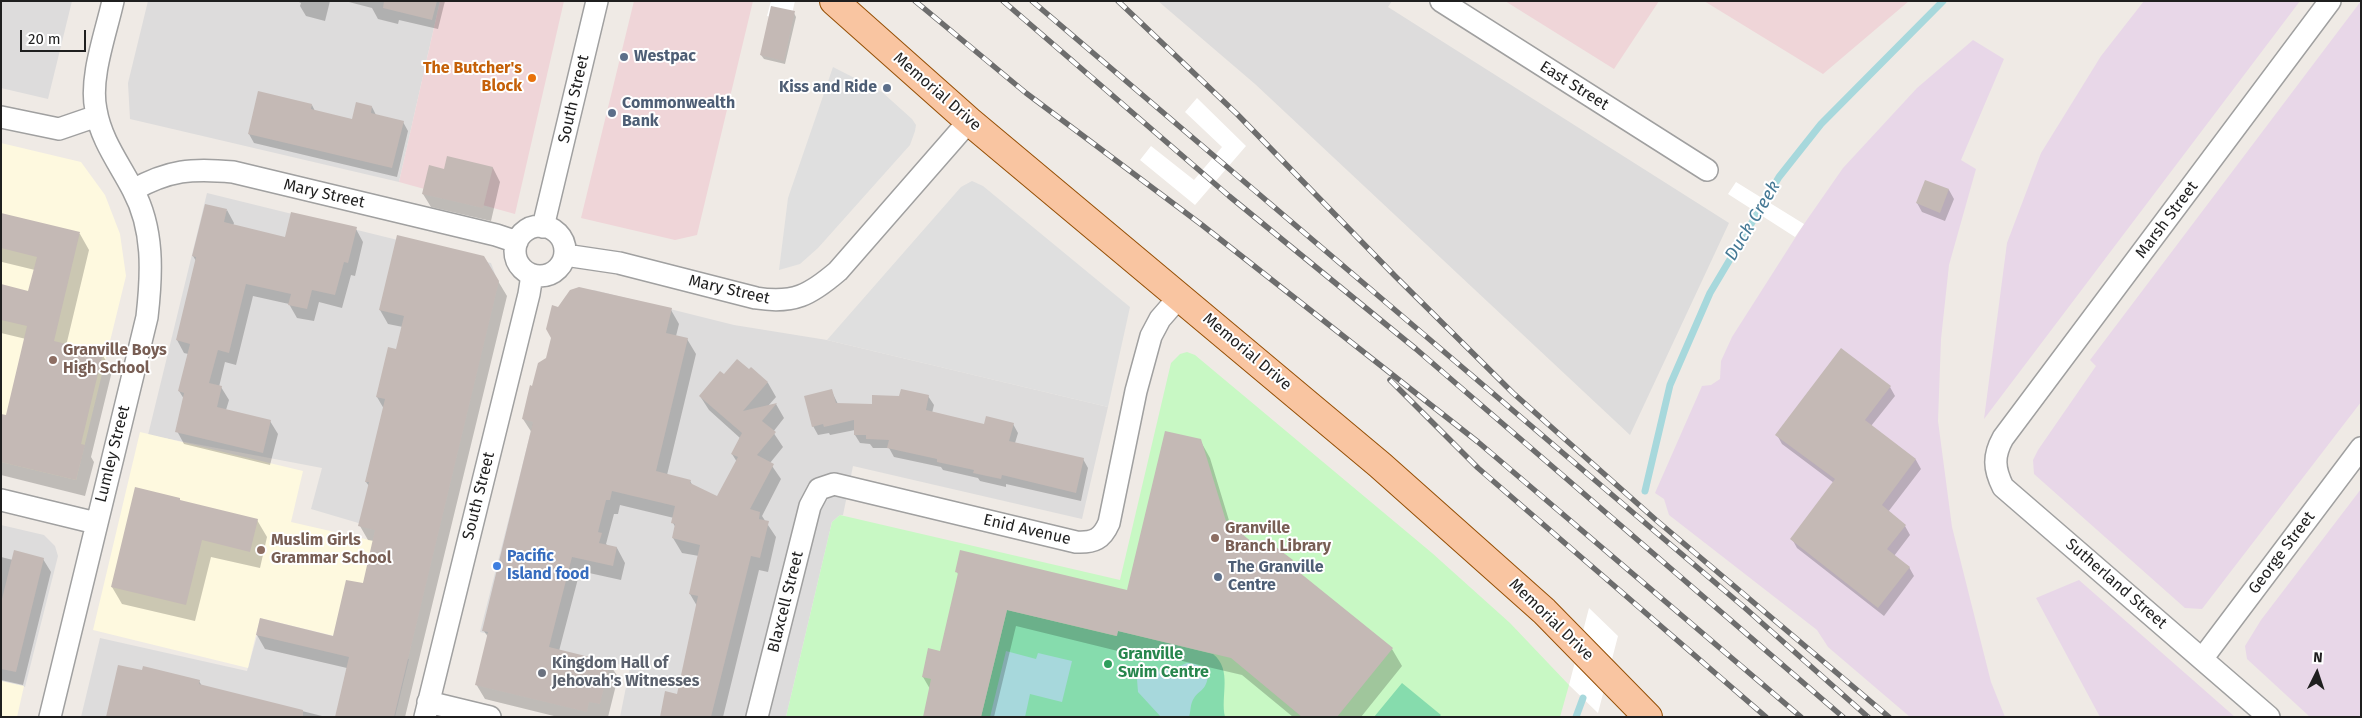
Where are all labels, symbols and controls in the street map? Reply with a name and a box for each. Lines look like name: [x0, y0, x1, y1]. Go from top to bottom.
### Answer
scale bar: [22, 20, 89, 52]
text: 20 m: [28, 30, 61, 48]
place label: Westpac: [634, 47, 696, 67]
street label: Memorial Drive: [889, 49, 985, 135]
marker: Westpac: [618, 51, 630, 63]
street label: South Street: [555, 53, 593, 145]
street label: East Street: [1536, 57, 1612, 115]
place label: The Butcher's Block: [423, 59, 522, 97]
marker: The Butcher's Block: [526, 72, 538, 84]
place label: Kiss and Ride: [779, 78, 877, 98]
marker: Kiss and Ride: [881, 82, 893, 94]
place label: Commonwealth Bank: [622, 94, 735, 132]
marker: Commonwealth Bank: [606, 107, 618, 119]
street label: Mary Street: [281, 175, 367, 213]
water label: Duck Creek: [1721, 177, 1785, 265]
street label: Marsh Street: [2132, 178, 2202, 262]
street label: Mary Street: [686, 271, 772, 309]
street label: Memorial Drive: [1199, 309, 1295, 395]
place label: Granville Boys High School: [63, 341, 167, 379]
marker: Granville Boys High School: [47, 354, 59, 366]
street label: Lumley Street: [92, 403, 134, 505]
street label: South Street: [459, 450, 499, 542]
street label: George Street: [2245, 508, 2319, 598]
street label: Enid Avenue: [981, 511, 1073, 549]
place label: Granville Branch Library: [1225, 519, 1331, 557]
place label: Muslim Girls Grammar School: [271, 531, 391, 569]
marker: Granville Branch Library: [1209, 532, 1221, 544]
street label: Sutherland Street: [2061, 535, 2171, 633]
marker: Muslim Girls Grammar School: [255, 544, 267, 556]
place label: Pacific Island food: [507, 547, 589, 585]
street label: Blaxcell Street: [764, 549, 808, 655]
place label: The Granville Centre: [1228, 558, 1324, 596]
marker: Pacific Island food: [491, 560, 503, 572]
marker: The Granville Centre: [1212, 571, 1224, 583]
street label: Memorial Drive: [1505, 575, 1597, 665]
place label: Granville Swim Centre: [1118, 645, 1209, 683]
north arrow: [2292, 648, 2342, 698]
text: N: [2313, 649, 2323, 666]
place label: Kingdom Hall of Jehovah's Witnesses: [552, 654, 699, 692]
marker: Granville Swim Centre: [1102, 658, 1114, 670]
marker: Kingdom Hall of Jehovah's Witnesses: [536, 667, 548, 679]

